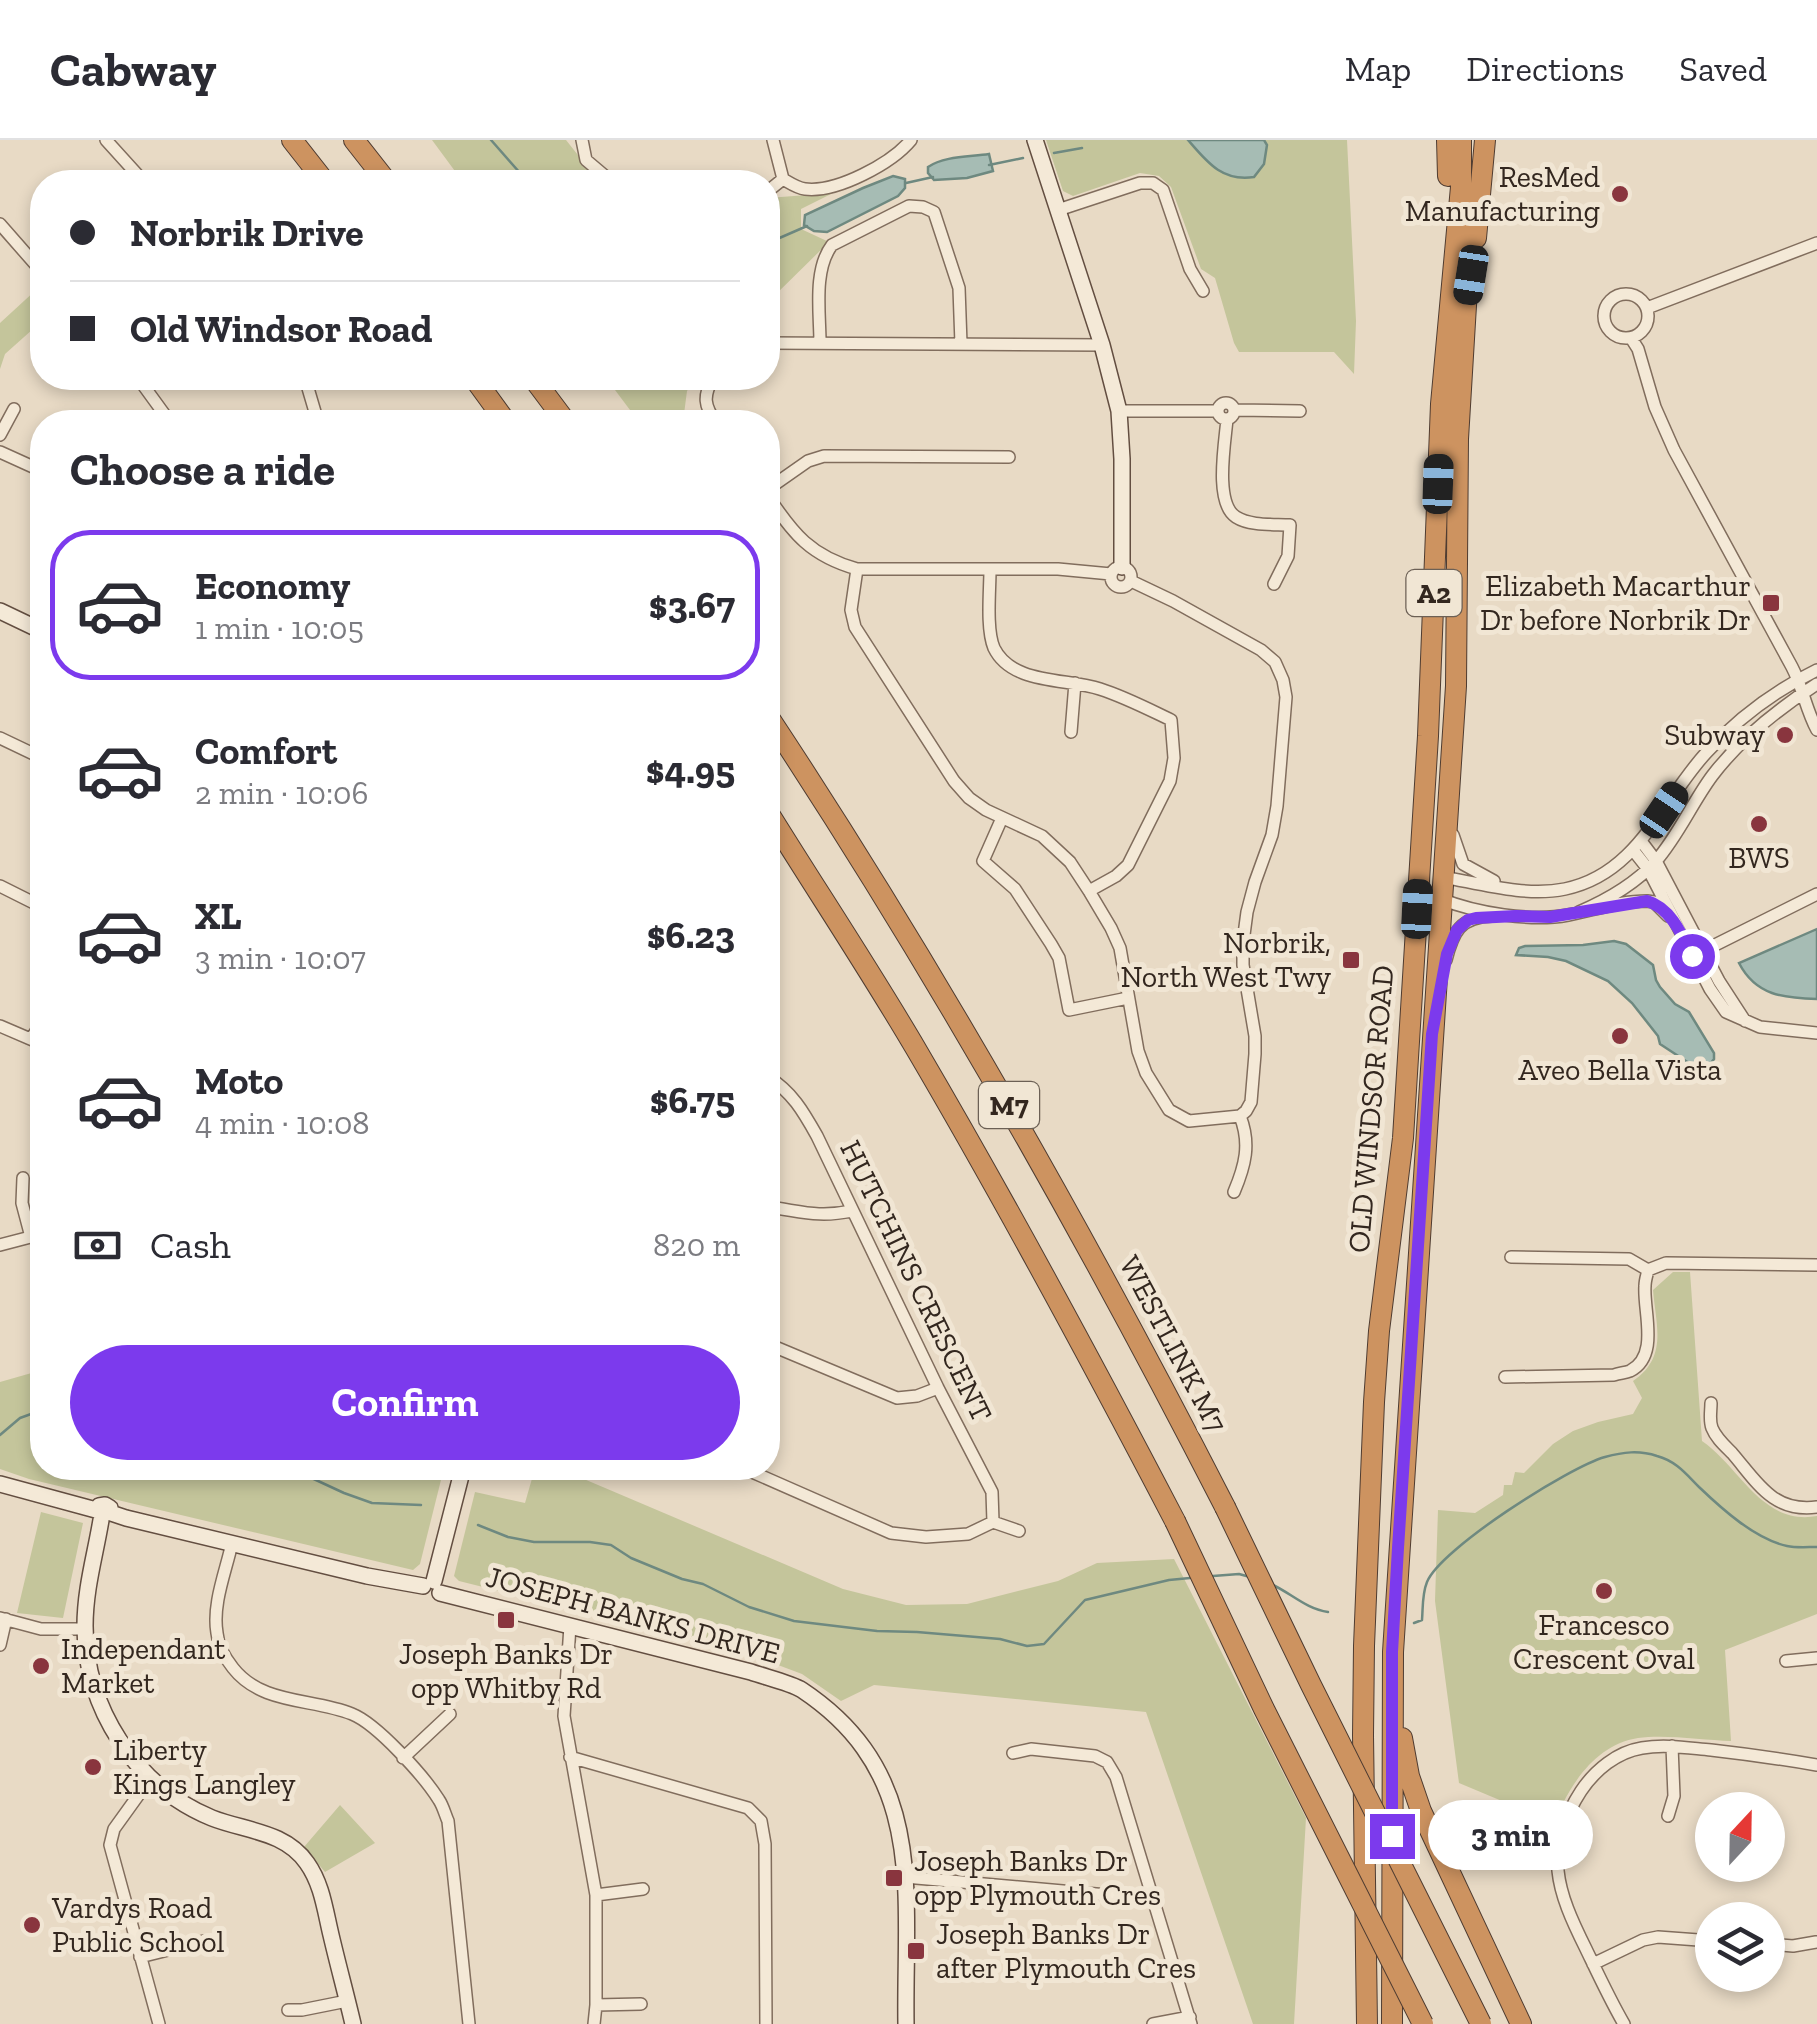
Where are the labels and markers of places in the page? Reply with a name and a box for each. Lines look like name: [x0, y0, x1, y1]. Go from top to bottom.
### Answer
place label: ResMed Manufacturing: [1405, 159, 1601, 229]
marker: ResMed Manufacturing: [1609, 183, 1631, 205]
place label: Elizabeth Macarthur Dr before Norbrik Dr: [1480, 568, 1751, 638]
marker: Elizabeth Macarthur Dr before Norbrik Dr: [1760, 592, 1782, 614]
place label: Subway: [1664, 717, 1766, 753]
marker: Subway: [1774, 724, 1796, 746]
marker: BWS: [1748, 813, 1770, 835]
place label: BWS: [1728, 840, 1790, 876]
place label: Norbrik, North West Twy: [1120, 925, 1332, 995]
marker: Norbrik, North West Twy: [1340, 949, 1362, 971]
marker: Aveo Bella Vista: [1609, 1025, 1631, 1047]
place label: Aveo Bella Vista: [1518, 1052, 1722, 1088]
marker: Francesco Crescent Oval: [1593, 1580, 1615, 1602]
place label: Francesco Crescent Oval: [1513, 1607, 1695, 1677]
marker: Joseph Banks Dr opp Whitby Rd: [495, 1609, 517, 1631]
place label: Independant Market: [61, 1631, 226, 1701]
place label: Joseph Banks Dr opp Whitby Rd: [399, 1636, 613, 1706]
marker: Independant Market: [30, 1655, 52, 1677]
place label: Liberty Kings Langley: [113, 1732, 296, 1802]
marker: Liberty Kings Langley: [82, 1756, 104, 1778]
place label: Joseph Banks Dr opp Plymouth Cres: [914, 1843, 1161, 1913]
marker: Joseph Banks Dr opp Plymouth Cres: [883, 1867, 905, 1889]
place label: Vardys Road Public School: [51, 1890, 225, 1960]
marker: Vardys Road Public School: [21, 1914, 43, 1936]
place label: Joseph Banks Dr after Plymouth Cres: [936, 1916, 1196, 1986]
marker: Joseph Banks Dr after Plymouth Cres: [905, 1940, 927, 1962]

